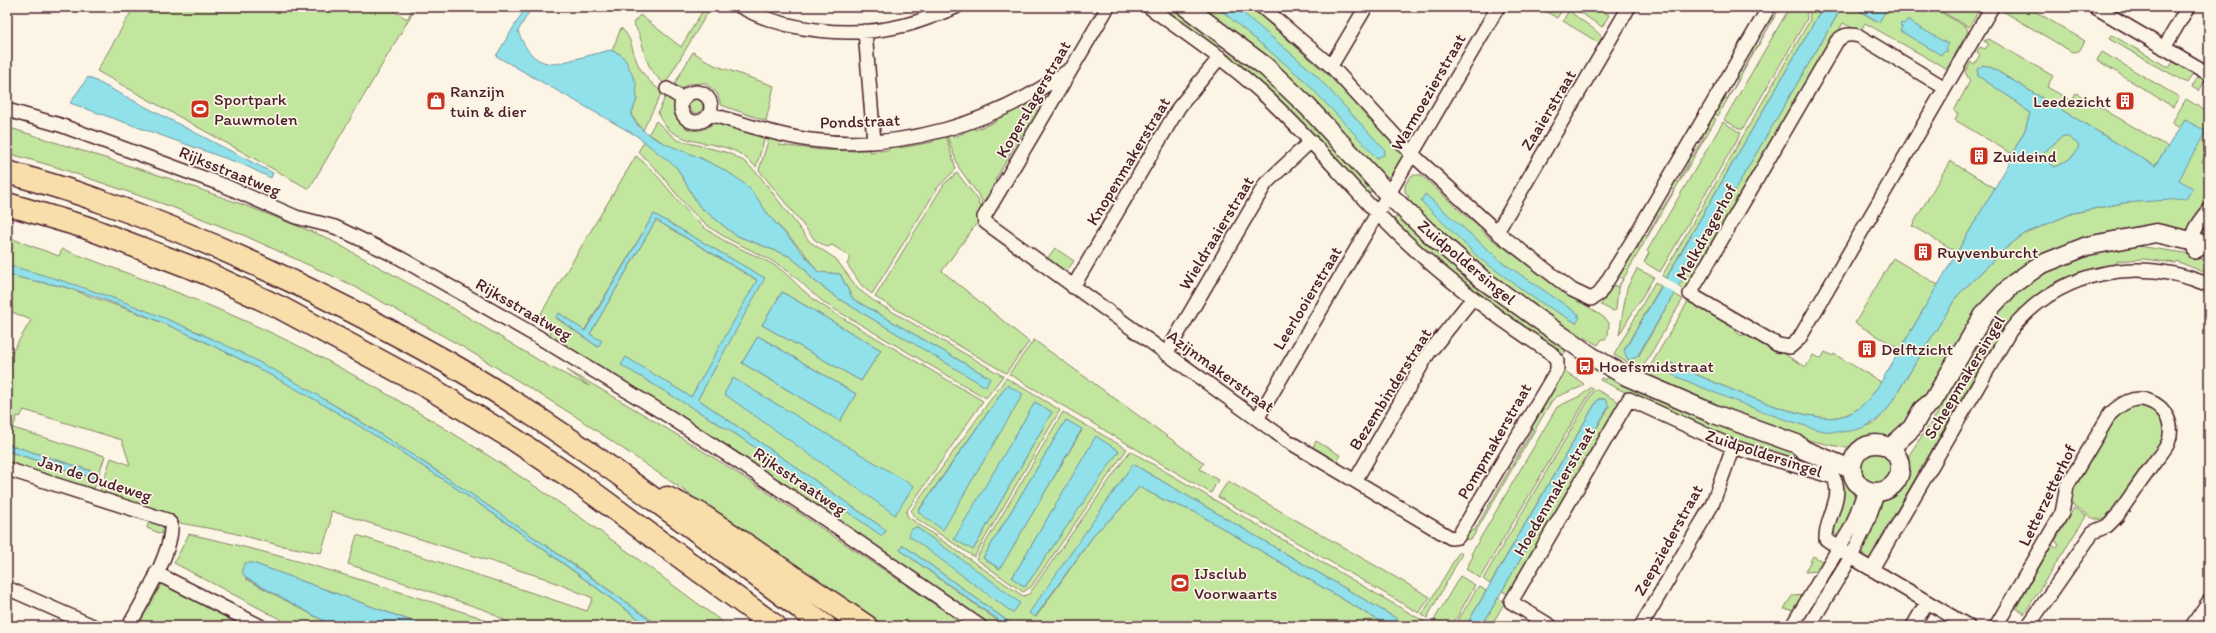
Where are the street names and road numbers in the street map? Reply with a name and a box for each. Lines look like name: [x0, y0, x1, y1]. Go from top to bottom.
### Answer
street label: Warmoezierstraat: [1386, 29, 1470, 154]
street label: Koperslagerstraat: [991, 37, 1075, 161]
street label: Zaaierstraat: [1516, 66, 1580, 154]
street label: Knopenmakerstraat: [1082, 93, 1174, 229]
street label: Pondstraat: [819, 110, 901, 132]
street label: Rijksstraatweg: [176, 142, 284, 201]
street label: Wieldraaierstraat: [1174, 172, 1258, 293]
street label: Melkdragerhof: [1671, 180, 1741, 284]
street label: Zuidpoldersingel: [1414, 215, 1520, 309]
street label: Leerlooierstraat: [1268, 243, 1346, 353]
street label: Rijksstraatweg: [472, 273, 576, 345]
street label: Scheepmakersingel: [1919, 311, 2009, 442]
street label: Bezembinderstraat: [1345, 324, 1435, 454]
street label: Azijnmakerstraat: [1164, 325, 1278, 417]
street label: Pompmakerstraat: [1453, 379, 1535, 503]
street label: Hoedenmakerstraat: [1509, 423, 1599, 559]
street label: Zuidpoldersingel: [1703, 425, 1825, 481]
street label: Letterzetterhof: [2014, 440, 2081, 549]
street label: Rijksstraatweg: [750, 443, 851, 520]
street label: Jan de Oudeweg: [35, 450, 155, 506]
street label: Zeepziederstraat: [1629, 480, 1707, 599]

